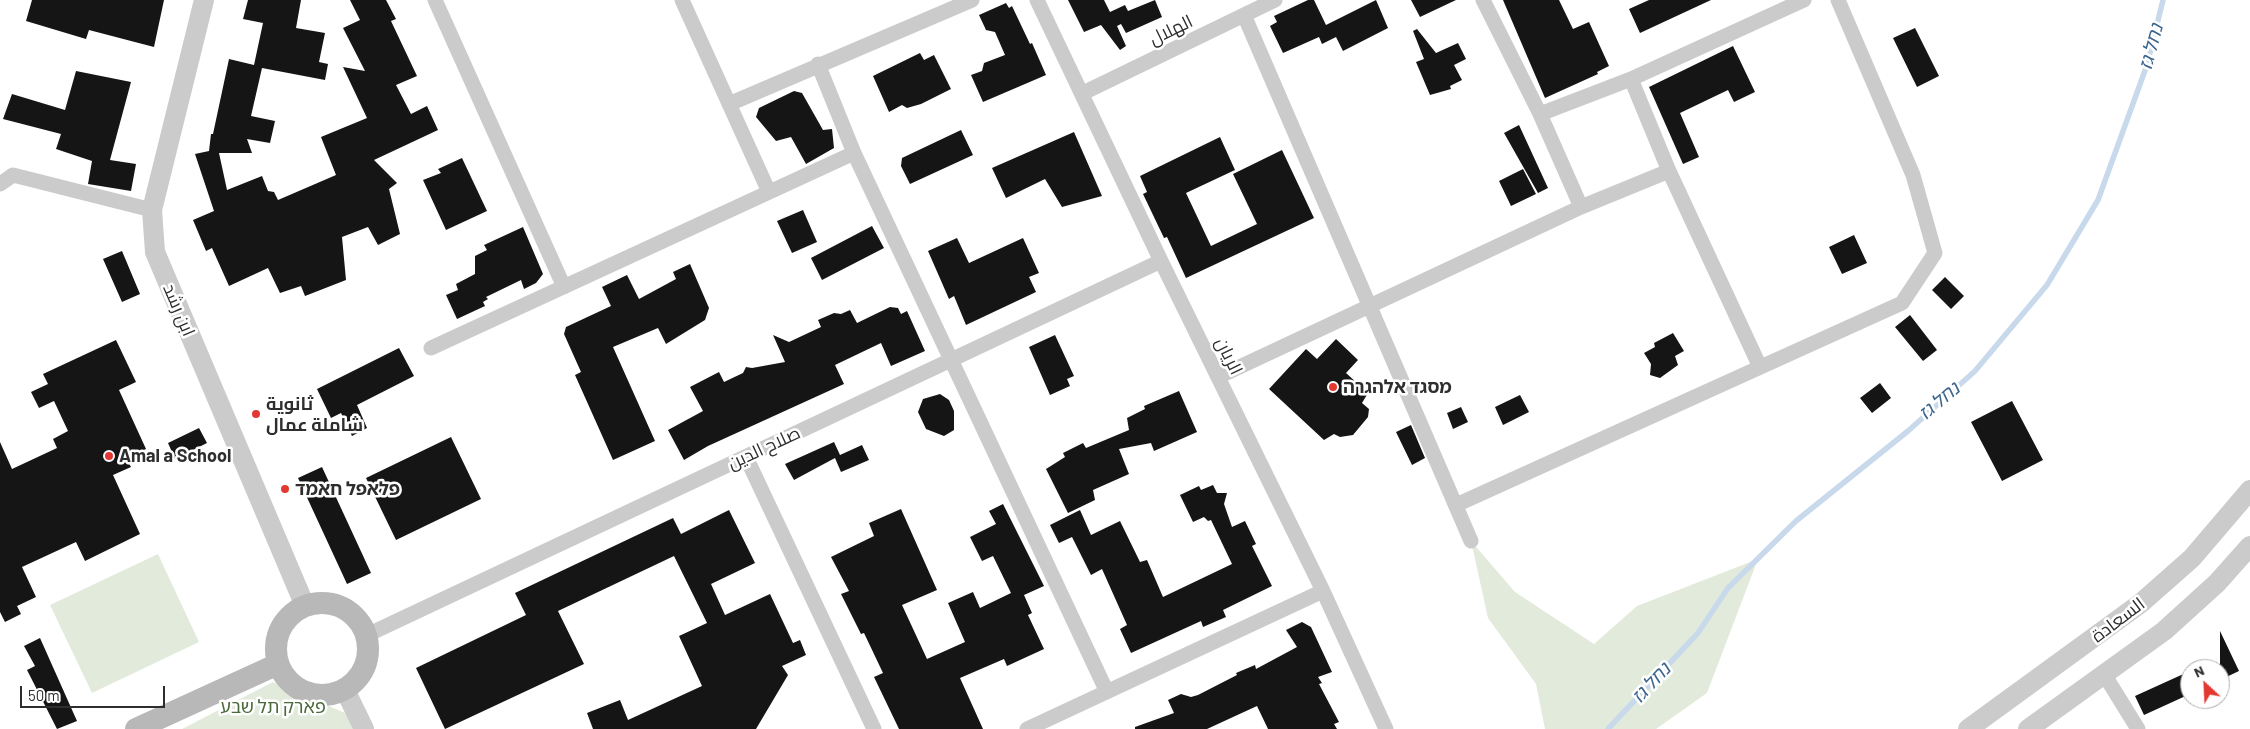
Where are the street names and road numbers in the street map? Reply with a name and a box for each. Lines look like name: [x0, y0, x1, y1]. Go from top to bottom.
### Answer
street label: الهلال: [1146, 10, 1196, 50]
street label: ابن رشد: [158, 280, 200, 340]
street label: الريان: [1211, 334, 1247, 378]
street label: صلاح الدين: [724, 422, 804, 474]
street label: السعادة: [2087, 593, 2149, 647]

